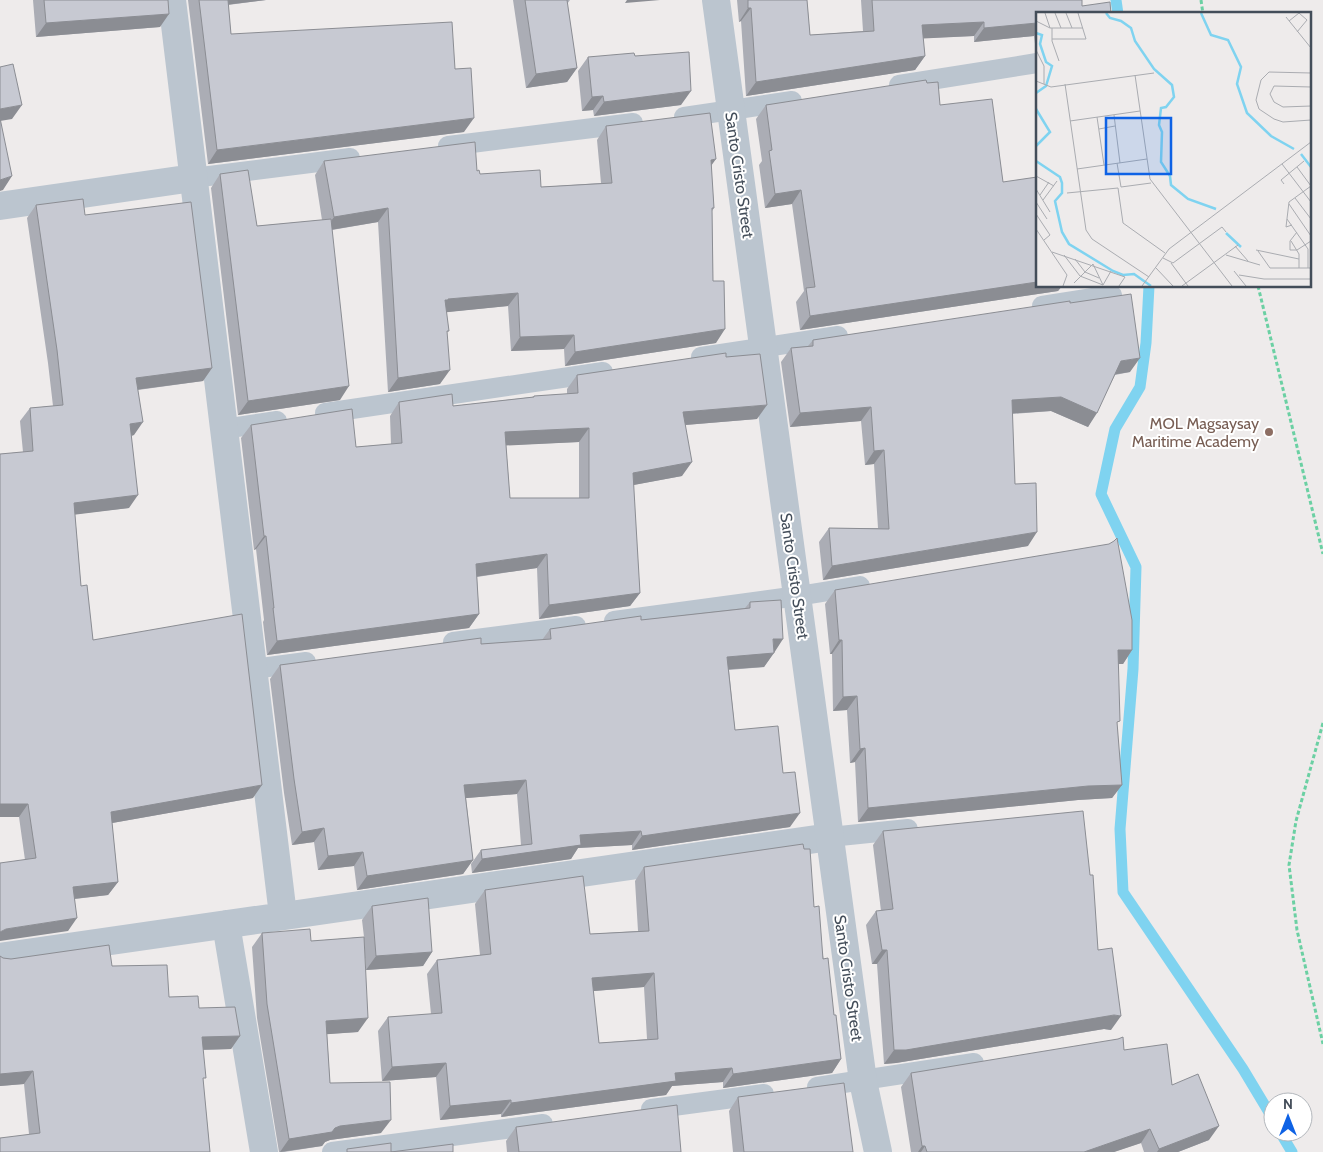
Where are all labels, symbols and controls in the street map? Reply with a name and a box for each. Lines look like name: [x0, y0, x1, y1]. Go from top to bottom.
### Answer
inset map: [1036, 12, 1310, 288]
street label: Santo Cristo Street: [721, 111, 758, 240]
place label: MOL Magsaysay Maritime Academy: [1132, 414, 1259, 451]
marker: MOL Magsaysay Maritime Academy: [1263, 426, 1275, 438]
street label: Santo Cristo Street: [776, 512, 813, 641]
street label: Santo Cristo Street: [830, 914, 867, 1043]
north arrow: [1263, 1092, 1313, 1142]
text: N: [1283, 1095, 1293, 1113]

